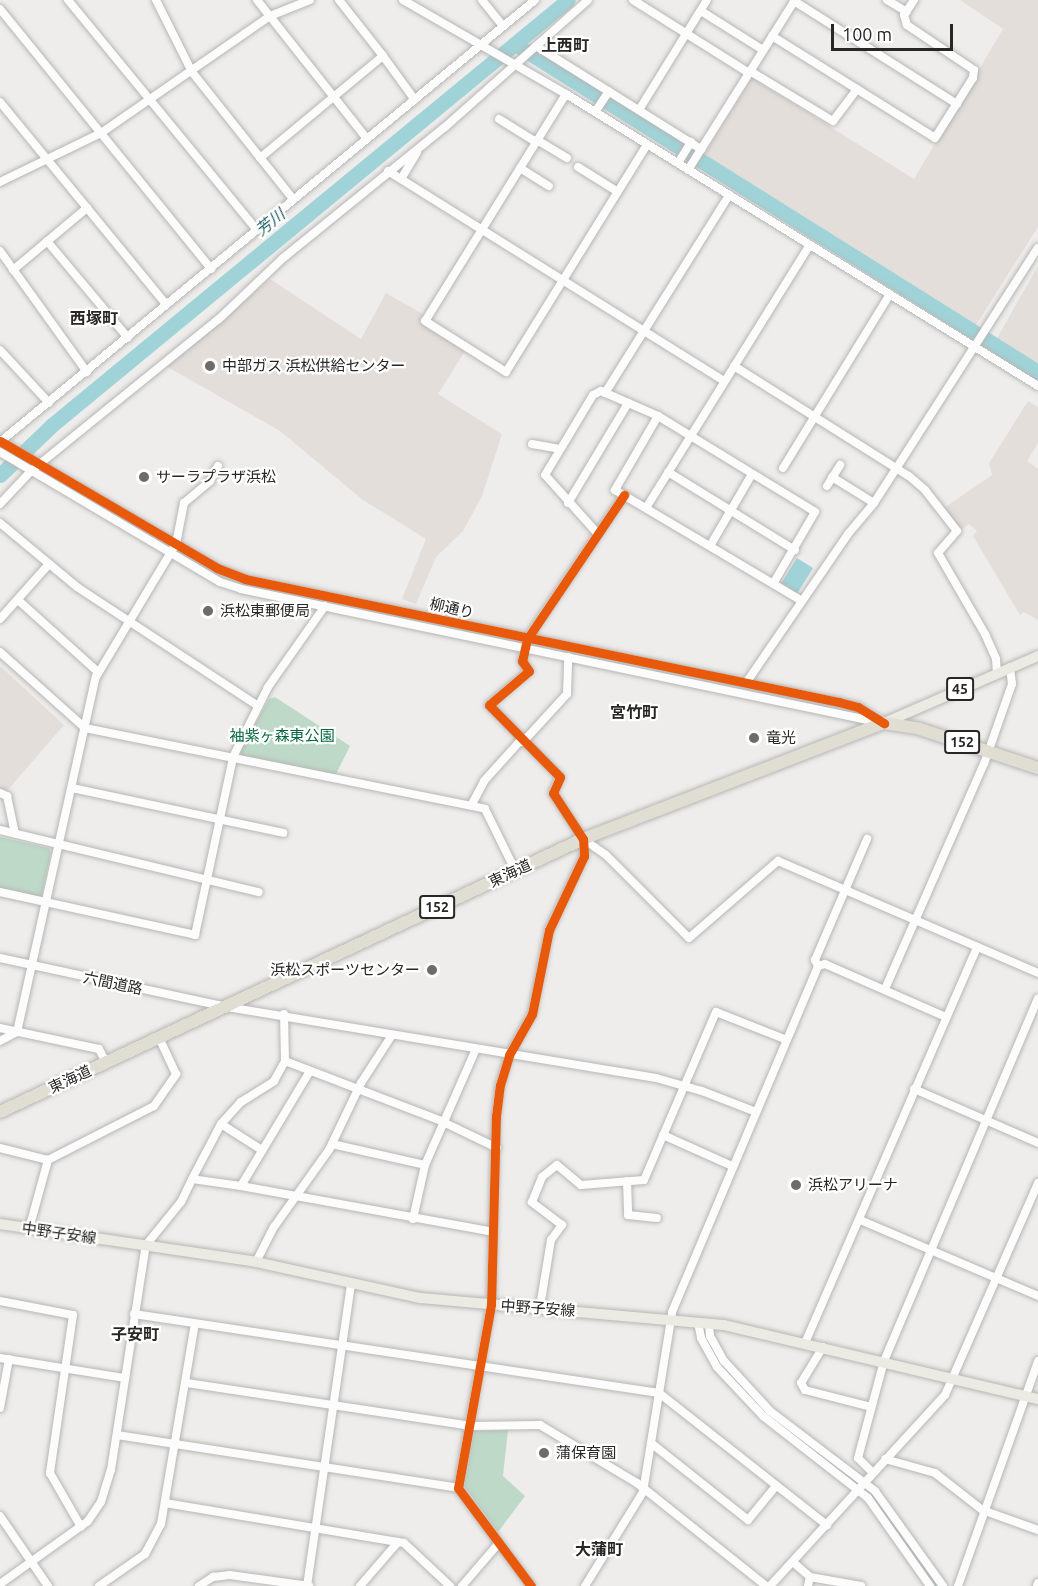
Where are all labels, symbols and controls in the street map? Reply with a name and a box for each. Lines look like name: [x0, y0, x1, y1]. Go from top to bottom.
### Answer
scale bar: [834, 12, 956, 50]
text: 100 m: [842, 24, 892, 44]
district label: 上西町: [541, 35, 589, 55]
water label: 芳川: [252, 204, 288, 240]
district label: 西塚町: [70, 308, 118, 328]
place label: 中部ガス 浜松供給センター: [222, 357, 405, 375]
marker: 中部ガス 浜松供給センター: [203, 359, 217, 373]
place label: サーラプラザ浜松: [156, 468, 276, 486]
marker: サーラプラザ浜松: [137, 470, 151, 484]
street label: 柳通り: [428, 594, 476, 622]
place label: 浜松東郵便局: [220, 602, 310, 620]
marker: 浜松東郵便局: [201, 604, 215, 618]
road number: 45: [945, 678, 975, 700]
district label: 宮竹町: [610, 702, 658, 722]
park label: 袖紫ヶ森東公園: [230, 727, 334, 745]
place label: 竜光: [766, 729, 796, 747]
marker: 竜光: [747, 731, 761, 745]
road number: 152: [944, 731, 980, 753]
street label: 東海道: [486, 855, 534, 891]
road number: 152: [419, 896, 455, 918]
place label: 浜松スポーツセンター: [270, 961, 420, 979]
marker: 浜松スポーツセンター: [425, 963, 439, 977]
street label: 六間道路: [82, 968, 144, 998]
street label: 東海道: [46, 1061, 94, 1097]
place label: 浜松アリーナ: [808, 1176, 898, 1194]
marker: 浜松アリーナ: [789, 1178, 803, 1192]
street label: 中野子安線: [21, 1219, 97, 1247]
street label: 中野子安線: [500, 1296, 576, 1320]
district label: 子安町: [111, 1324, 159, 1344]
place label: 蒲保育園: [556, 1444, 616, 1462]
marker: 蒲保育園: [537, 1446, 551, 1460]
district label: 大蒲町: [575, 1539, 623, 1559]

